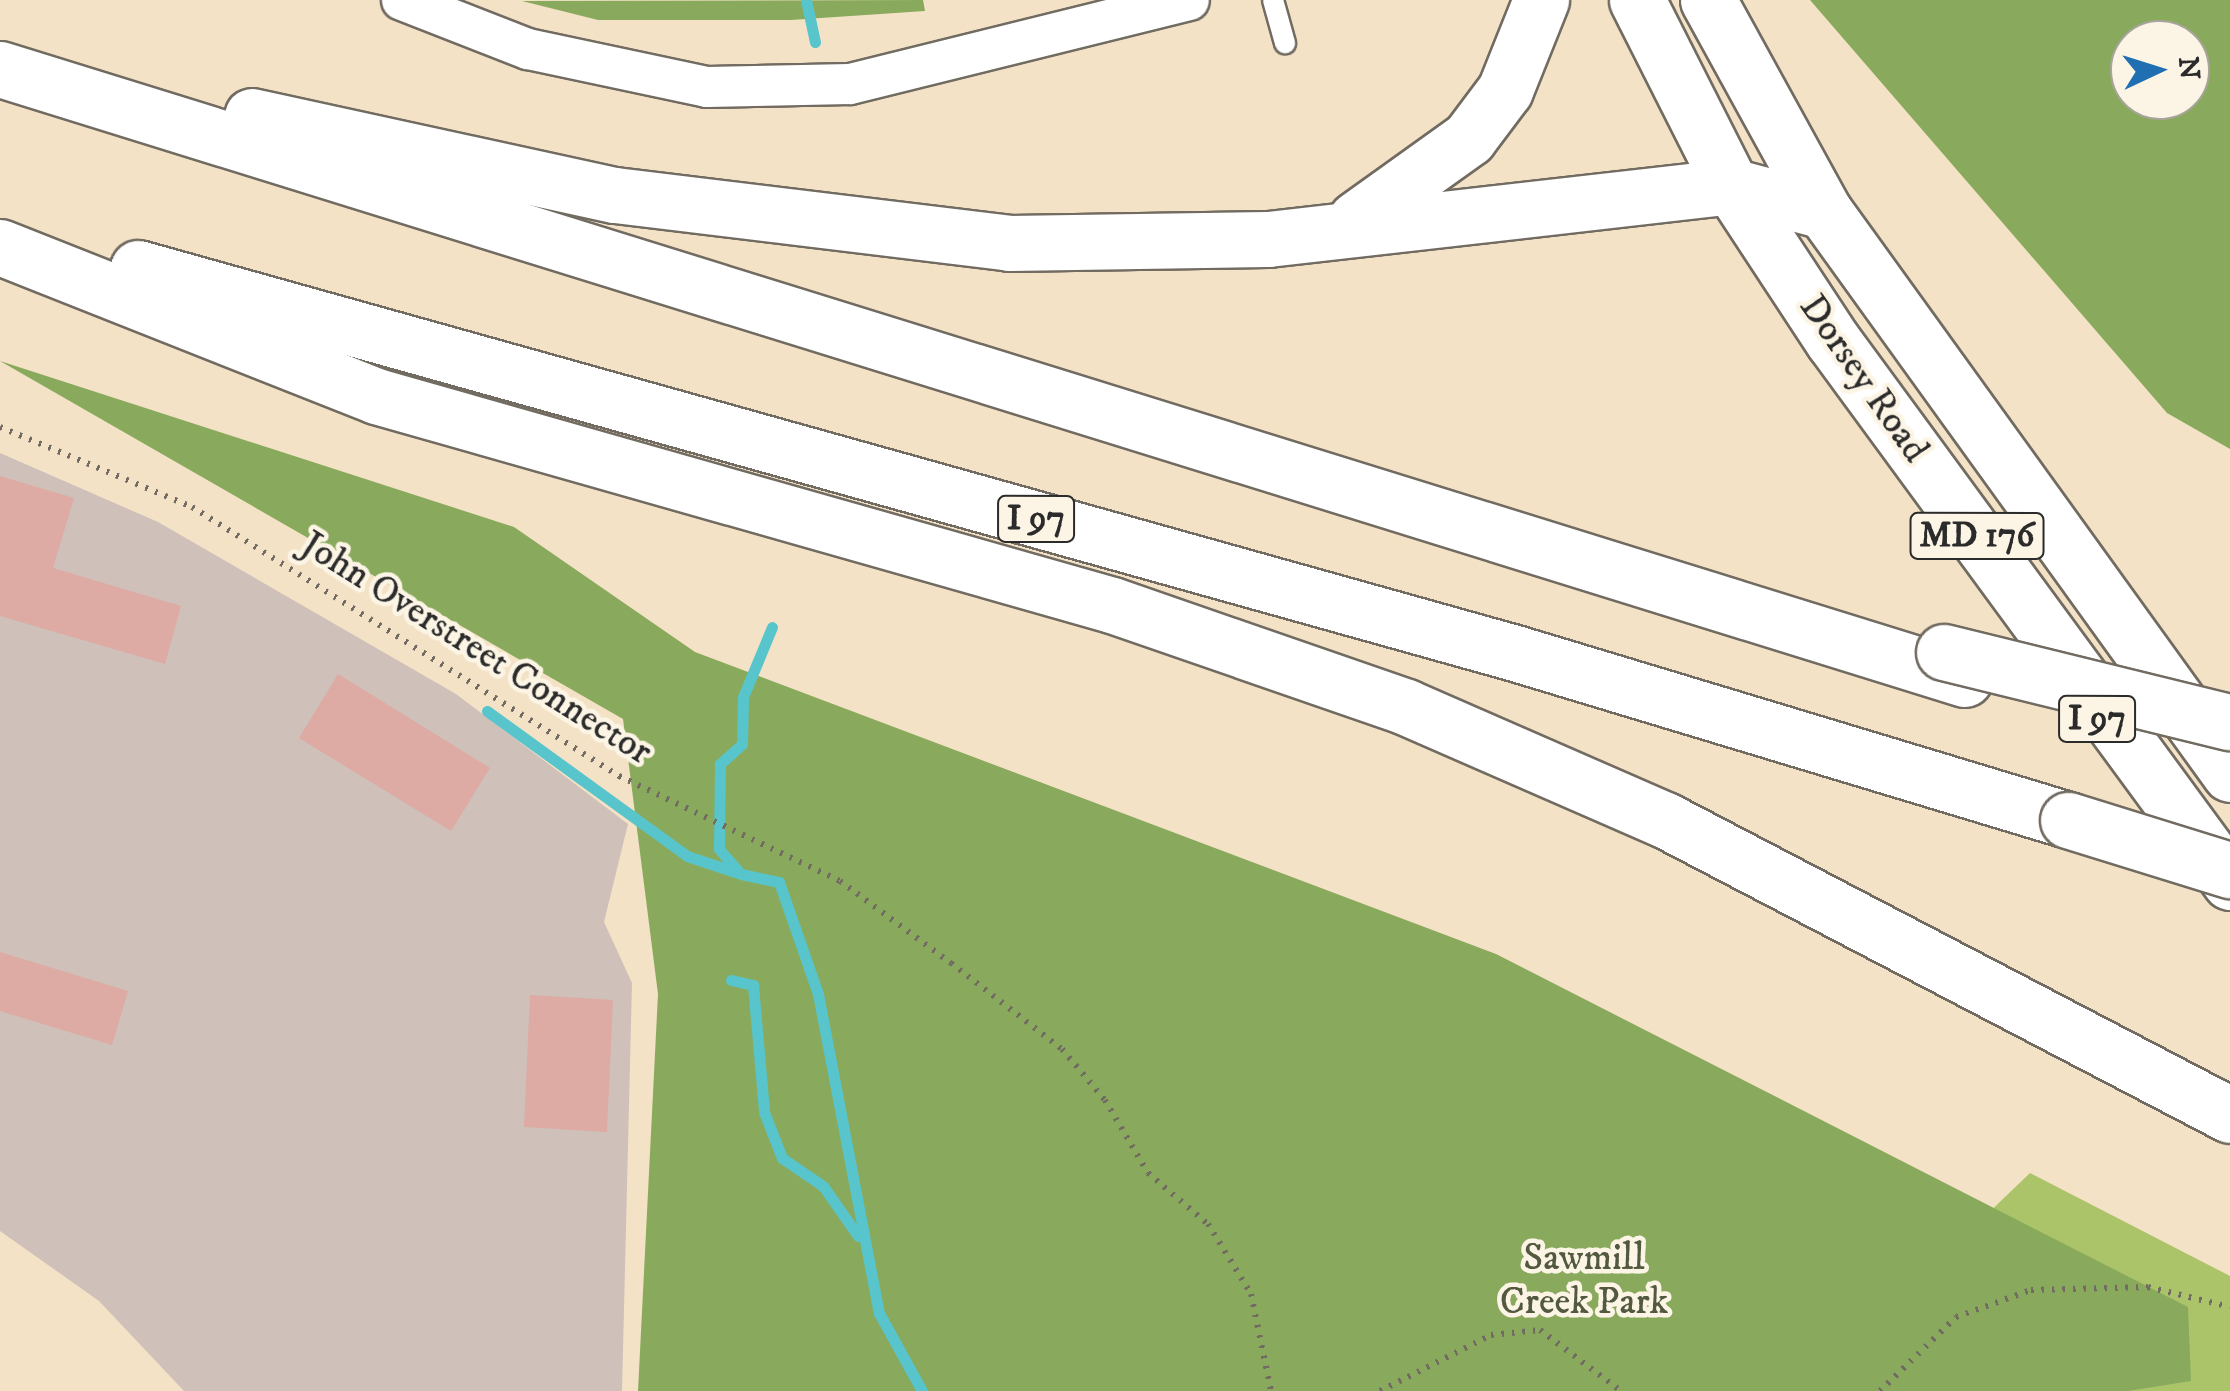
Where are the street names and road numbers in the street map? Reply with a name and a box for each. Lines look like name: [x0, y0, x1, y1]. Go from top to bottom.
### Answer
street label: Dorsey Road: [1789, 286, 1937, 472]
road number: I 97: [996, 489, 1076, 549]
road number: MD 176: [1910, 506, 2044, 566]
street label: John Overstreet Connector: [292, 522, 660, 776]
road number: I 97: [2057, 689, 2137, 749]

